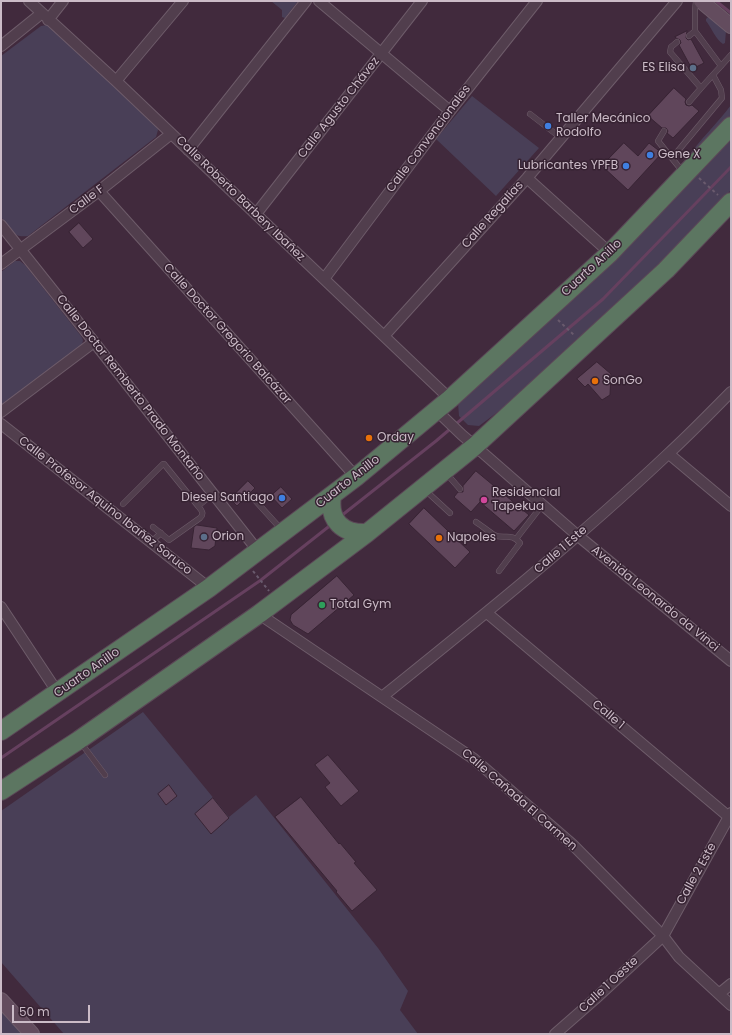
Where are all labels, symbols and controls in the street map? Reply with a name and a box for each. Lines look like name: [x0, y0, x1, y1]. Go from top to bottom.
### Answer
street label: Calle Agusto Chávez: [295, 55, 383, 161]
place label: ES Elisa: [642, 61, 685, 75]
marker: ES Elisa: [688, 63, 698, 73]
street label: Calle Convencionales: [384, 82, 474, 196]
place label: Taller Mecánico Rodolfo: [556, 112, 650, 140]
marker: Taller Mecánico Rodolfo: [543, 121, 553, 131]
street label: Calle Roberto Barbery Ibañez: [172, 133, 308, 265]
place label: Gene X: [658, 148, 701, 162]
marker: Gene X: [645, 150, 655, 160]
place label: Lubricantes YPFB: [518, 159, 618, 173]
marker: Lubricantes YPFB: [621, 161, 631, 171]
street label: Calle Regalías: [459, 179, 527, 251]
street label: Calle F: [67, 182, 107, 218]
street label: Cuarto Anillo: [559, 236, 625, 300]
street label: Calle Doctor Gregorio Balcázar: [160, 261, 294, 407]
street label: Calle Doctor Remberto Prado Montaño: [53, 292, 207, 484]
place label: SonGo: [603, 374, 642, 388]
marker: SonGo: [590, 376, 600, 386]
place label: Orday: [377, 431, 414, 445]
marker: Orday: [364, 433, 374, 443]
street label: Calle Profesor Aquino Ibañez Soruco: [15, 434, 195, 578]
street label: Cuarto Anillo: [313, 453, 383, 511]
place label: Residencial Tapekua: [492, 486, 560, 514]
place label: Diesel Santiago: [181, 491, 274, 505]
marker: Diesel Santiago: [277, 493, 287, 503]
marker: Residencial Tapekua: [479, 495, 489, 505]
street label: Calle 1 Este: [532, 523, 590, 577]
place label: Orion: [212, 530, 244, 544]
place label: Napoles: [447, 531, 496, 545]
marker: Orion: [199, 532, 209, 542]
marker: Napoles: [434, 533, 444, 543]
street label: Avenida Leonardo da Vinci: [588, 543, 722, 655]
place label: Total Gym: [330, 598, 391, 612]
marker: Total Gym: [317, 600, 327, 610]
street label: Cuarto Anillo: [51, 645, 123, 701]
street label: Calle 1: [589, 697, 627, 733]
street label: Calle Cañada El Carmen: [458, 746, 580, 854]
street label: Calle 2 Este: [674, 841, 720, 907]
street label: Calle 1 Oeste: [576, 954, 642, 1016]
scale bar: [14, 997, 92, 1023]
text: 50 m: [19, 1003, 50, 1020]

